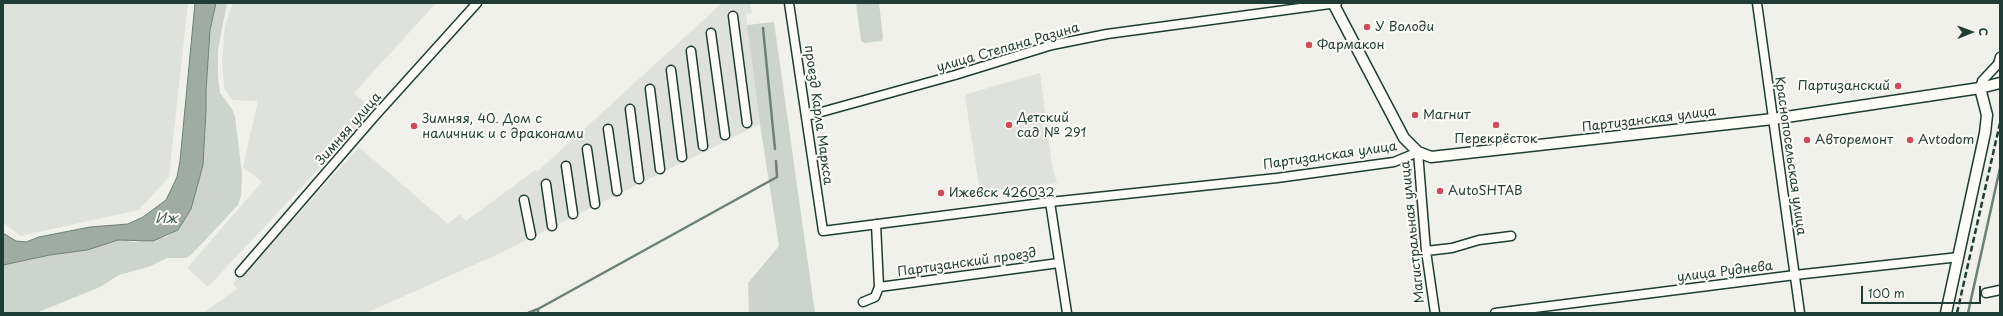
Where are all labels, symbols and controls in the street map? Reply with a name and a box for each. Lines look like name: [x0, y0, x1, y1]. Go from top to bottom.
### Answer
north arrow: [1951, 12, 1991, 52]
place label: У Володи: [1375, 19, 1434, 35]
street label: улица Степана Разина: [935, 20, 1081, 76]
marker: У Володи: [1362, 22, 1372, 32]
text: С: [1975, 27, 1992, 36]
place label: Фармакон: [1317, 37, 1385, 53]
marker: Фармакон: [1304, 40, 1314, 50]
street label: проезд Карла Маркса: [800, 44, 836, 186]
street label: Краснопосельская улица: [1771, 76, 1809, 236]
place label: Партизанский: [1798, 78, 1890, 94]
marker: Партизанский: [1893, 81, 1903, 91]
street label: Зимняя улица: [313, 90, 385, 168]
street label: Партизанская улица: [1581, 104, 1717, 136]
place label: Магнит: [1423, 107, 1471, 123]
place label: Детский сад № 291: [1017, 110, 1086, 141]
marker: Магнит: [1410, 110, 1420, 120]
place label: Зимняя, 40. Дом с наличник и с драконами: [422, 111, 584, 142]
marker: Детский сад № 291: [1004, 120, 1014, 130]
marker: Перекрёсток: [1491, 120, 1501, 130]
marker: Зимняя, 40. Дом с наличник и с драконами: [409, 121, 419, 131]
place label: Перекрёсток: [1455, 131, 1537, 147]
place label: Авторемонт: [1815, 132, 1893, 148]
place label: Avtodom: [1918, 132, 1974, 148]
marker: Авторемонт: [1802, 135, 1812, 145]
marker: Avtodom: [1905, 135, 1915, 145]
street label: Партизанская улица: [1262, 139, 1398, 173]
street label: Магистральная улица: [1398, 160, 1428, 304]
place label: AutoSHTAB: [1448, 183, 1523, 199]
place label: Ижевск 426032: [949, 185, 1055, 201]
marker: AutoSHTAB: [1435, 186, 1445, 196]
marker: Ижевск 426032: [936, 188, 946, 198]
water label: Иж: [155, 211, 177, 227]
street label: Партизанский проезд: [897, 246, 1037, 280]
street label: улица Руднева: [1676, 258, 1774, 286]
scale bar: [1863, 278, 1983, 304]
text: 100 m: [1868, 284, 1905, 302]

